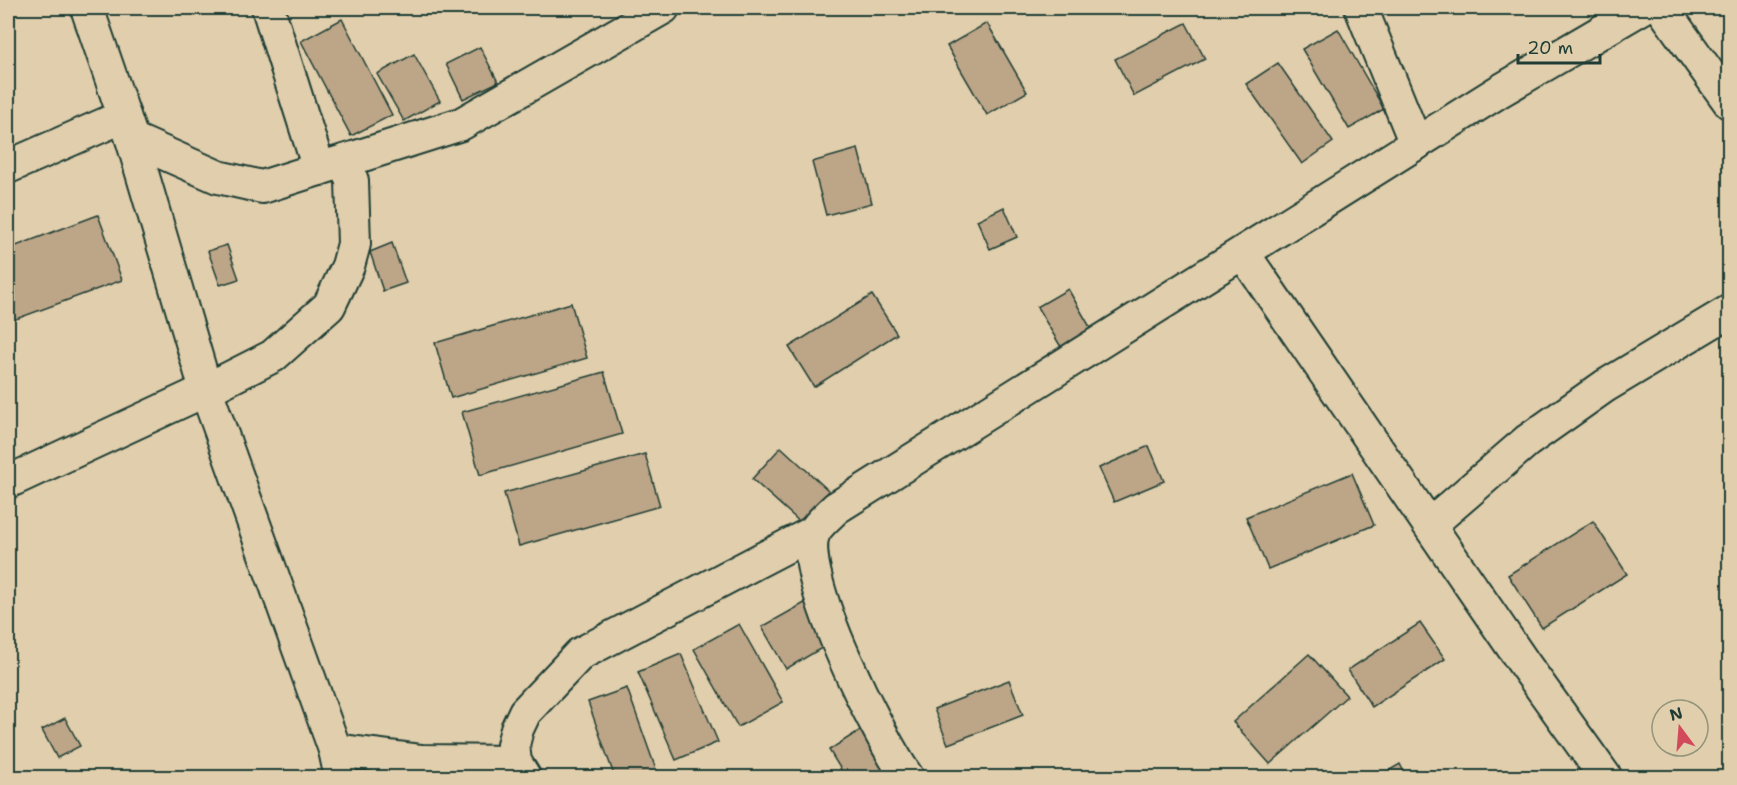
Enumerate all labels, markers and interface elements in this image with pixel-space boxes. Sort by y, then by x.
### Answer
scale bar [1518,27,1600,65]
text: 20 m [1527,36,1573,60]
north arrow [1650,698,1710,758]
text: N [1667,702,1685,726]

